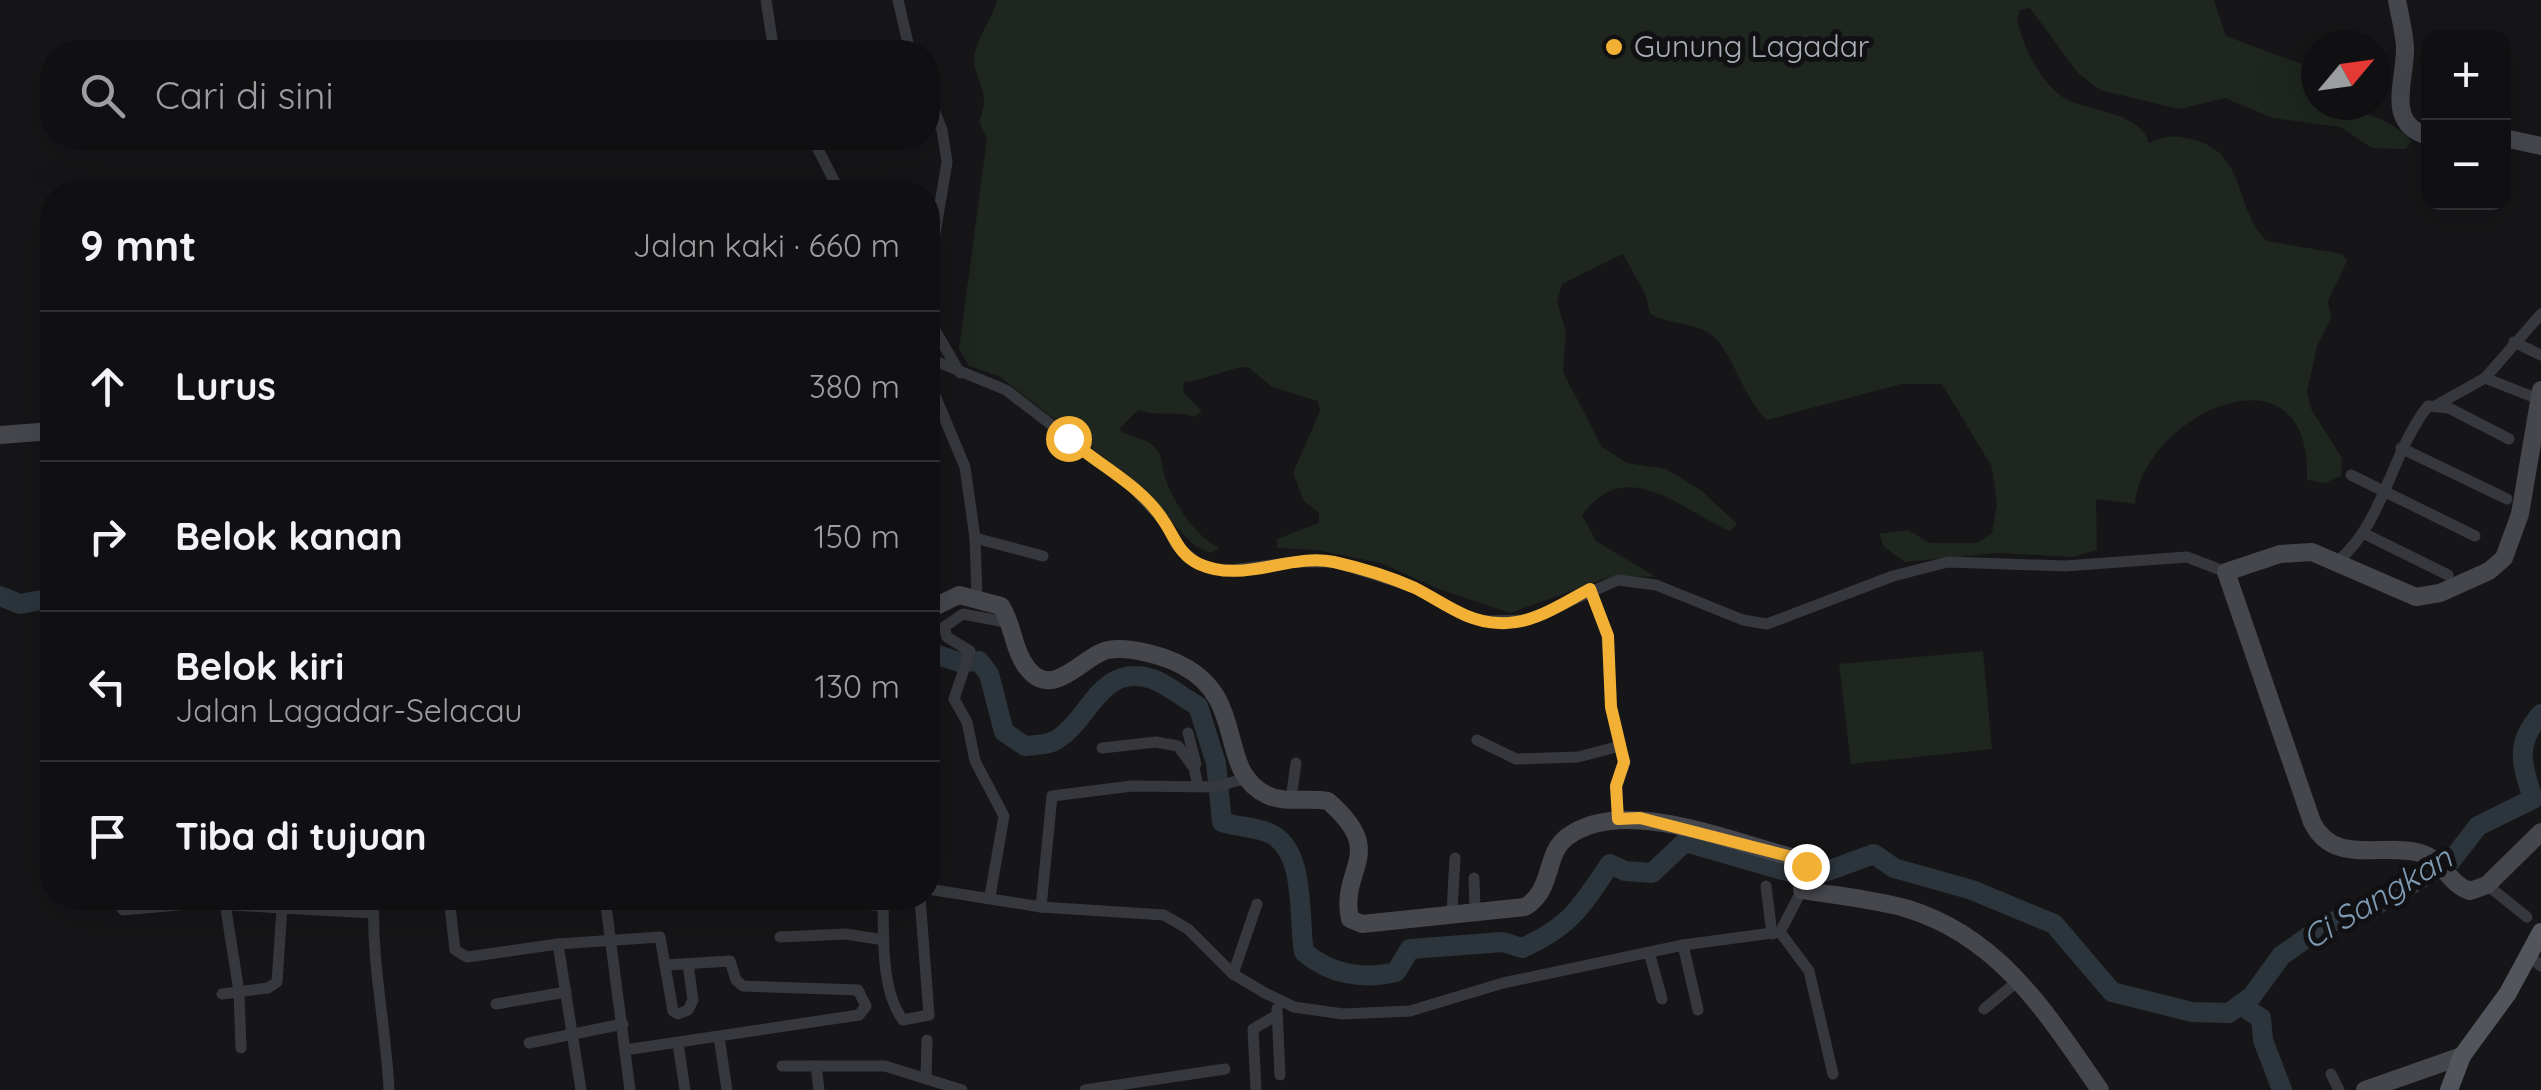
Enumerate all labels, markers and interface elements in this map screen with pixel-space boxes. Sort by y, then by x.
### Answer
place label: Gunung Lagadar [1634,27,1870,65]
north arrow [2301,30,2391,120]
map controls [2421,30,2511,210]
button: + [2421,30,2511,120]
marker: Gunung Lagadar [1603,36,1625,58]
search box [40,40,940,150]
icon: search [75,68,130,123]
text: Cari di sini [155,71,334,119]
button: − [2421,120,2511,210]
text: 9 mnt [80,219,197,272]
text: Jalan kaki · 660 m [633,225,900,265]
icon: ahead [80,359,135,414]
text: Lurus [175,362,276,410]
text: 380 m [809,366,900,406]
route start [1046,416,1092,462]
icon: right [80,509,135,564]
text: Belok kanan [175,512,403,560]
text: 150 m [814,516,900,556]
text: Belok kiri [175,642,344,690]
icon: left [80,659,135,714]
text: 130 m [814,666,900,706]
text: Jalan Lagadar-Selacau [175,690,523,730]
icon: arrive [80,809,135,864]
text: Tiba di tujuan [175,812,427,860]
water label: Ci Sangkan [2295,836,2460,957]
route end [1784,844,1830,890]

